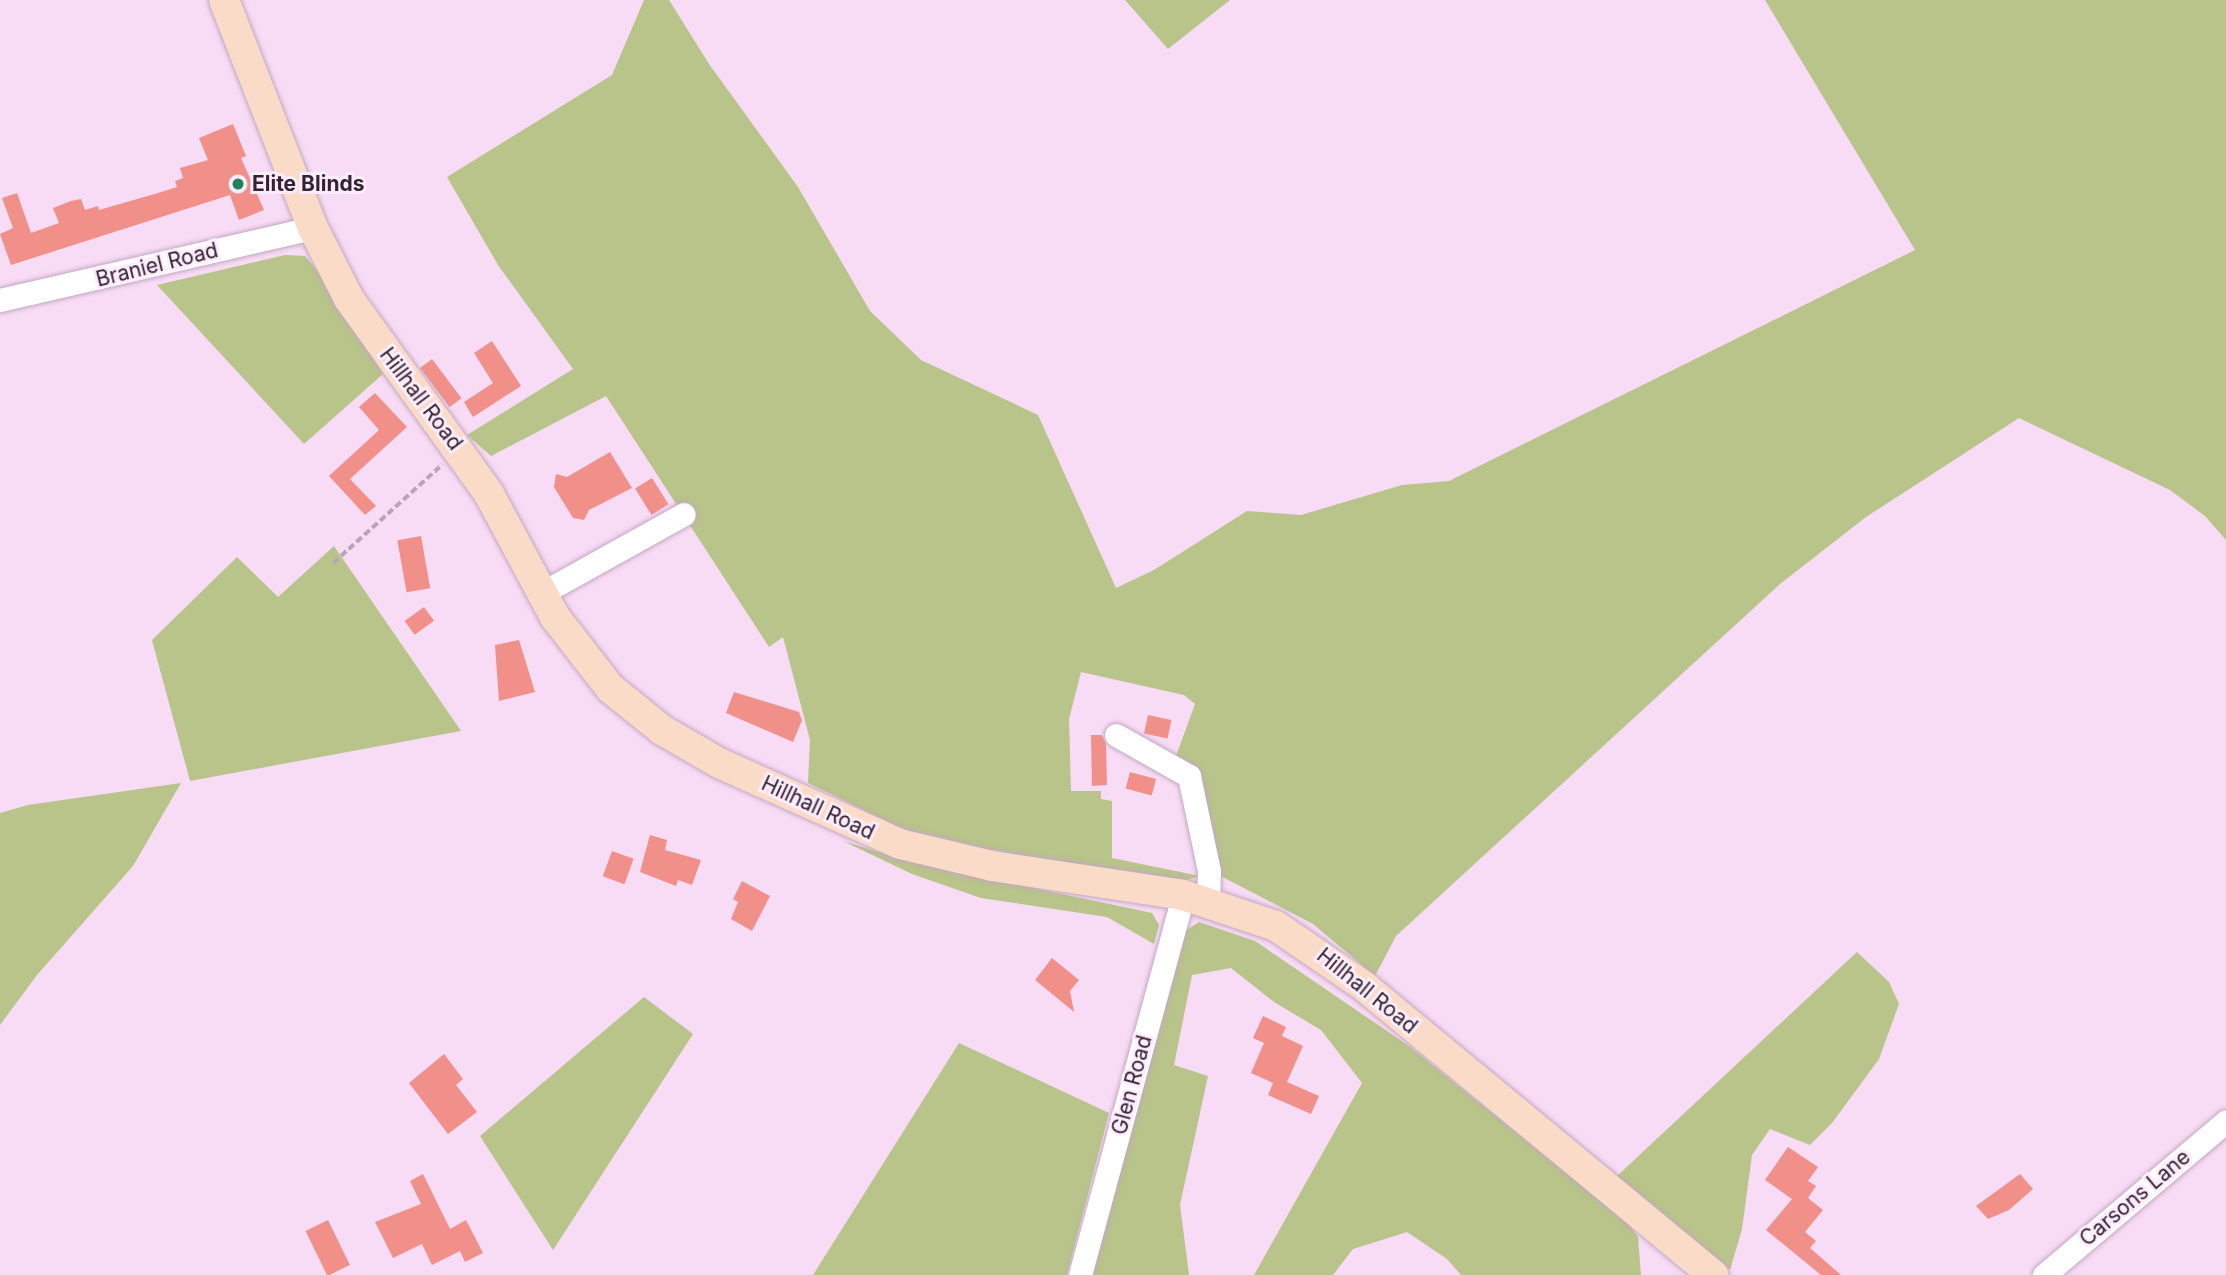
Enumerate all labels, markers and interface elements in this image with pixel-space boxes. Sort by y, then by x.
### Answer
place label: Elite Blinds [252,171,364,197]
marker: Elite Blinds [230,176,246,192]
street label: Braniel Road [93,238,221,292]
street label: Hillhall Road [374,343,468,455]
street label: Hillhall Road [757,771,879,845]
street label: Hillhall Road [1312,943,1422,1039]
street label: Glen Road [1107,1032,1157,1138]
street label: Carsons Lane [2075,1145,2195,1251]

